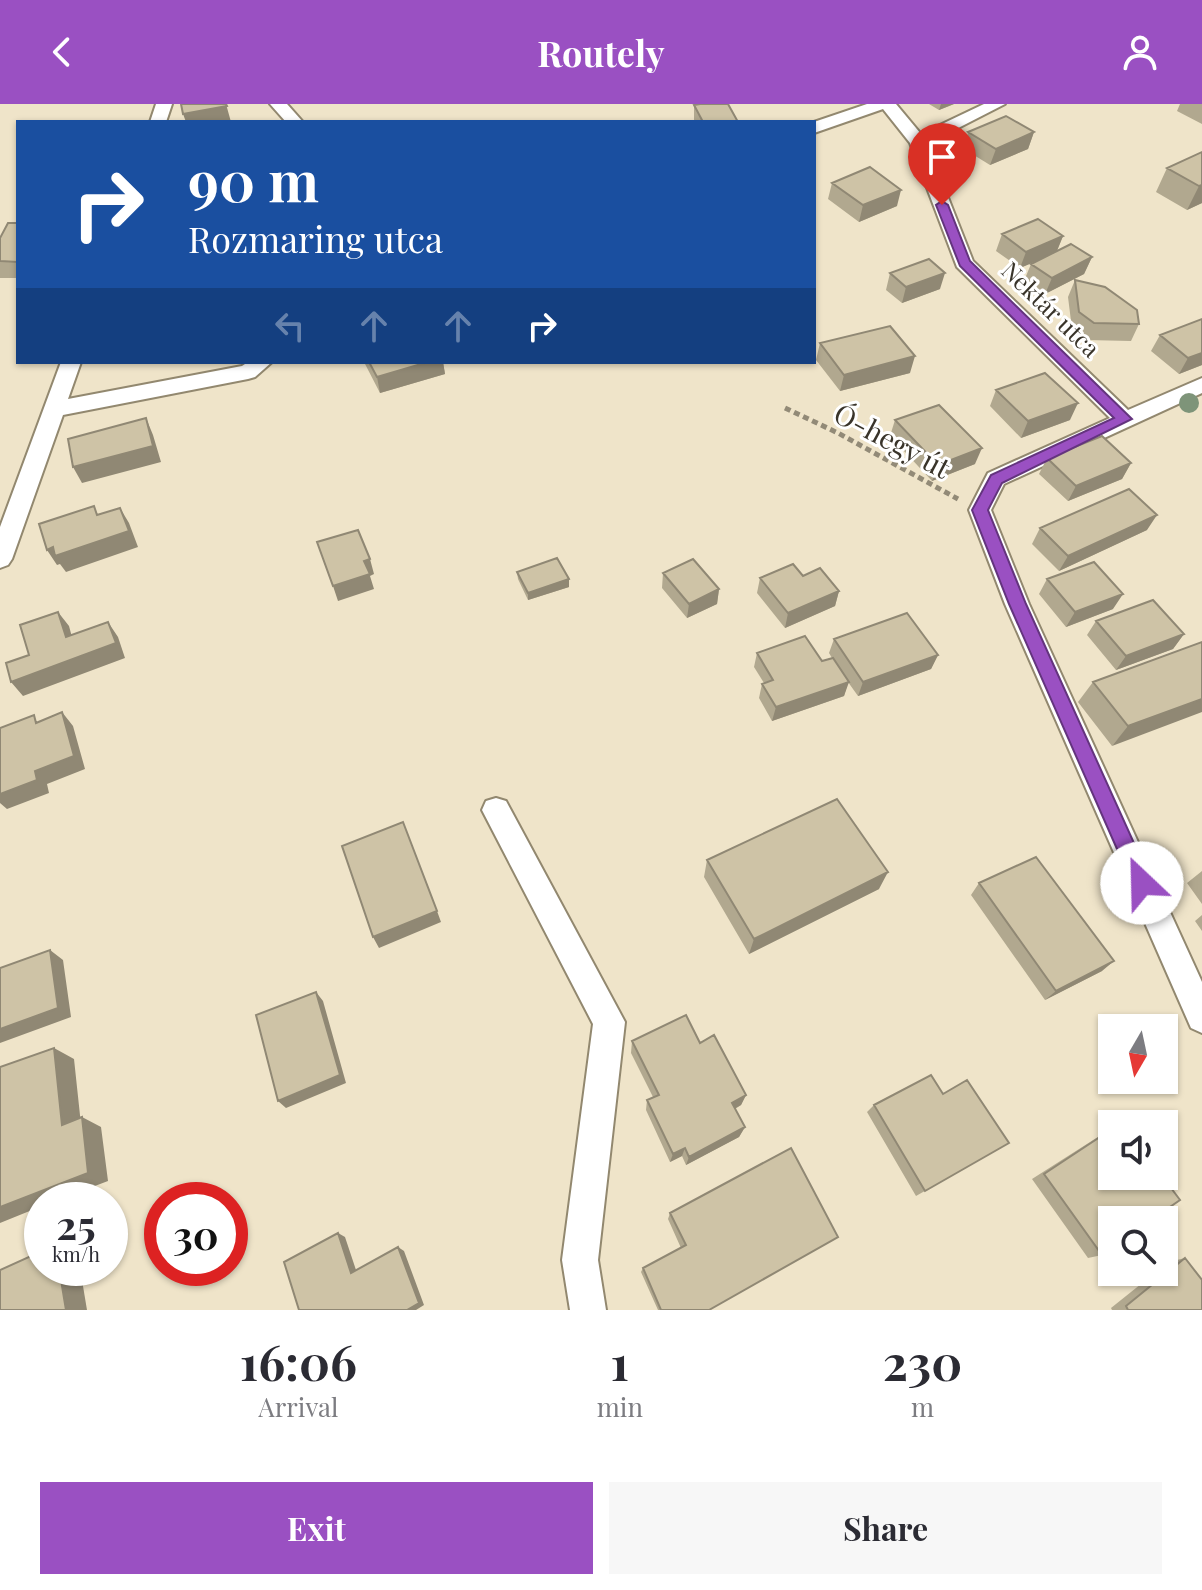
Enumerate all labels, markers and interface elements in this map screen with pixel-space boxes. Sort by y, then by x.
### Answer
text: Routely [537,28,665,76]
icon: back [40,30,84,74]
icon: person [1118,30,1162,74]
pin [908,123,976,205]
icon: arrive [920,135,964,179]
text: 90 m [188,142,319,217]
icon: right [56,152,160,256]
text: Rozmaring utca [188,214,443,262]
street label: Nektár utca [995,254,1107,363]
icon: left [268,304,312,348]
icon: ahead [352,304,396,348]
icon: ahead [436,304,480,348]
icon: right [520,304,564,348]
street label: Ó-hegy út [828,394,958,486]
position arrow [1100,841,1184,925]
north arrow [1098,1014,1178,1094]
map controls [1098,1014,1178,1286]
button: sound [1098,1110,1178,1190]
speed limit sign: 30 [144,1182,248,1286]
text: 25 [56,1197,96,1250]
button: search [1098,1206,1178,1286]
text: km/h [52,1240,100,1267]
text: 16:06 [240,1329,357,1393]
text: 1 [611,1329,629,1393]
text: 230 [883,1329,962,1393]
text: Arrival [258,1389,338,1424]
text: min [597,1389,643,1424]
text: m [911,1389,934,1424]
button: Exit [40,1482,593,1574]
button: Share [609,1482,1162,1574]

